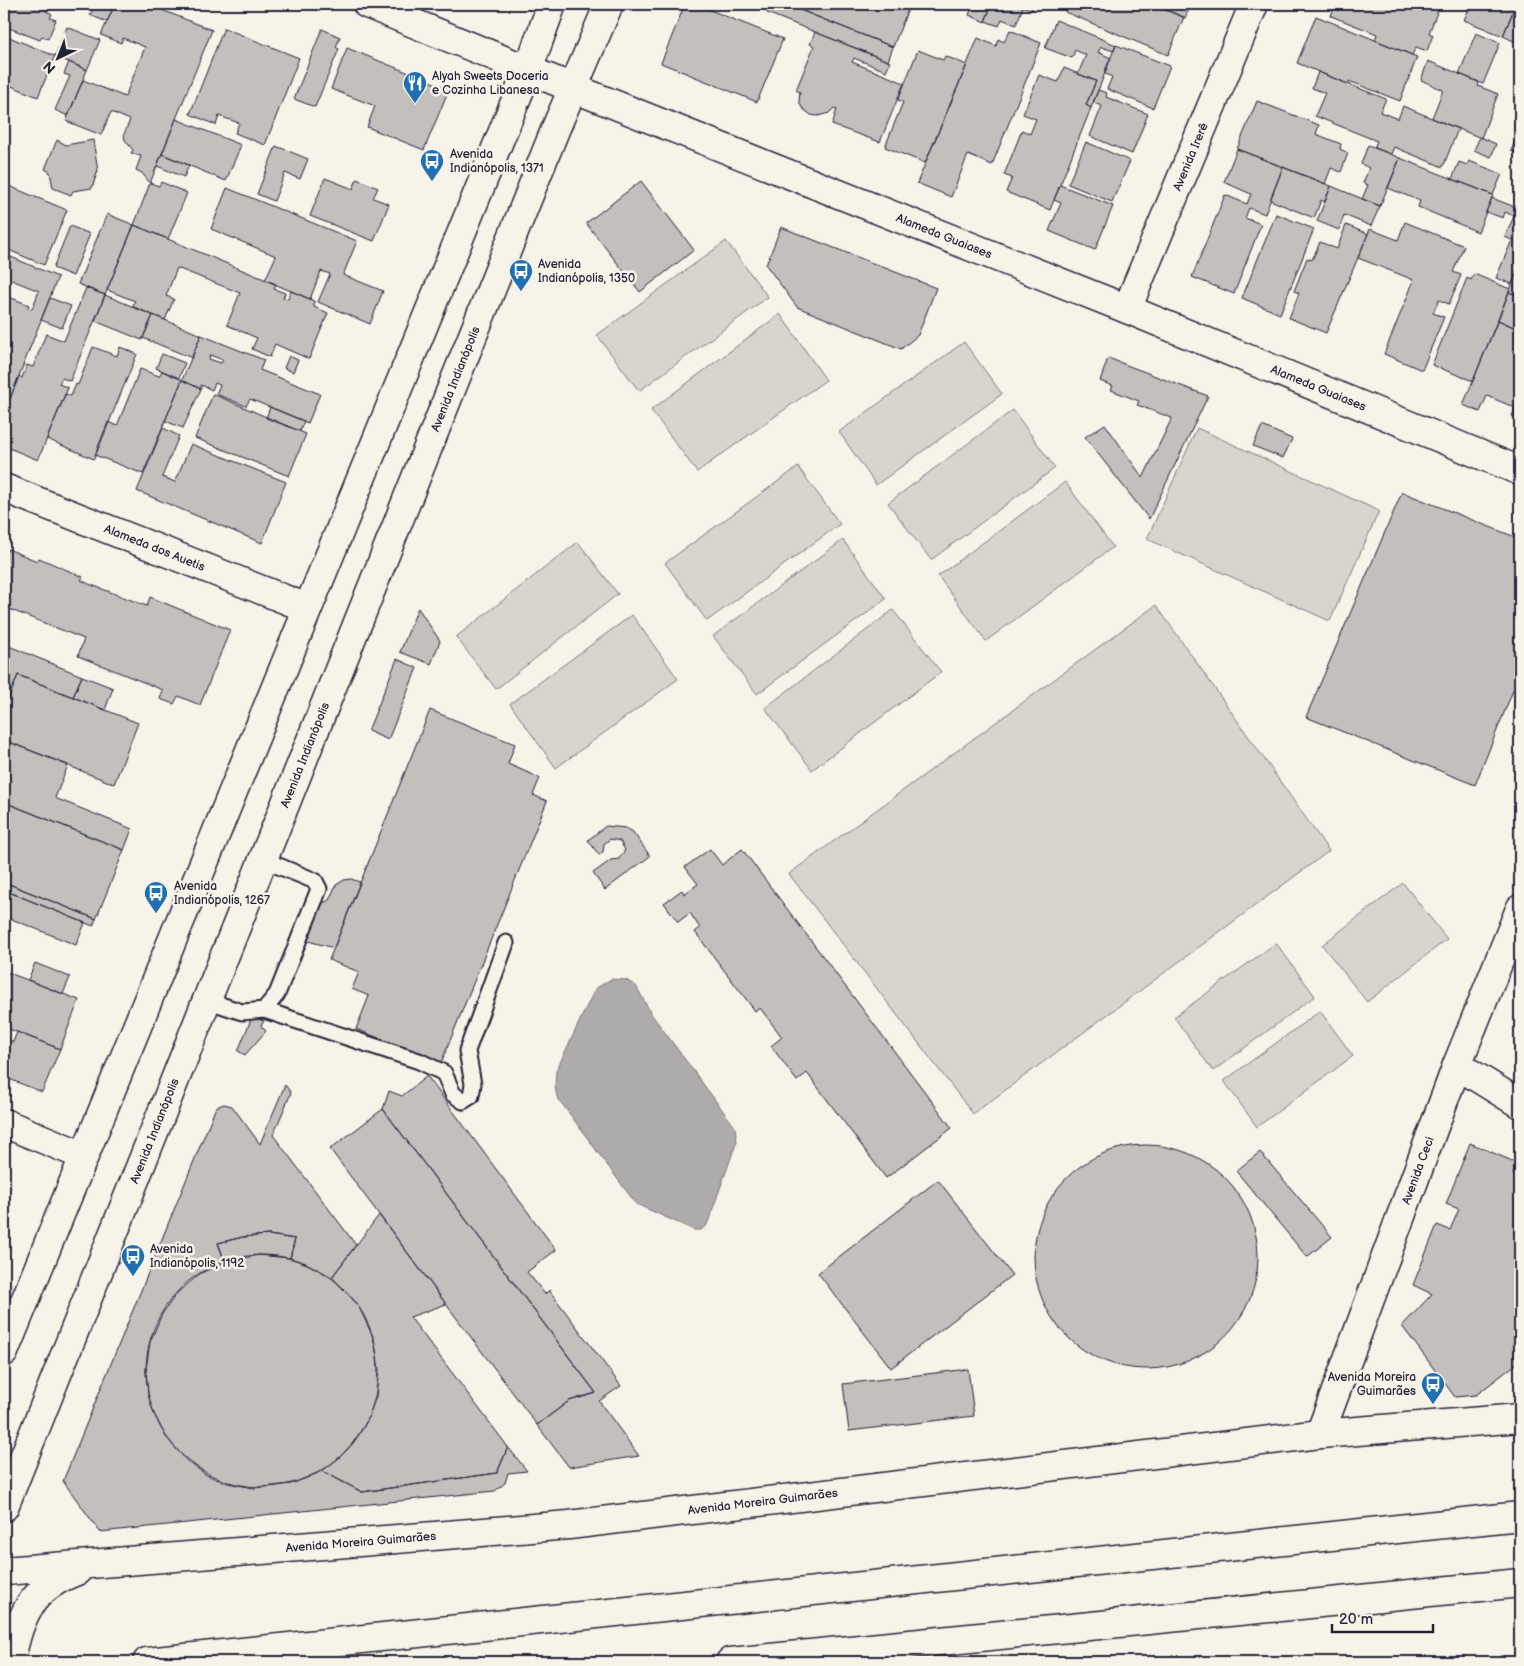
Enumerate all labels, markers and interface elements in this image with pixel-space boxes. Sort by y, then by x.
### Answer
north arrow [32,32,82,82]
text: N [40,57,59,77]
place label: Alyah Sweets Doceria e Cozinha Libanesa [432,69,549,98]
restaurant icon: Alyah Sweets Doceria e Cozinha Libanesa [402,70,428,104]
street label: Avenida Irerê [1170,120,1212,193]
place label: Avenida Indianópolis, 1371 [450,147,544,176]
bus stop icon: Avenida Indianópolis, 1371 [419,148,445,182]
street label: Alameda Guaiases [894,211,994,262]
place label: Avenida Indianópolis, 1350 [538,257,635,286]
bus stop icon: Avenida Indianópolis, 1350 [508,258,534,292]
street label: Avenida Indianópolis [428,324,484,434]
street label: Alameda Guaiases [1268,362,1368,415]
street label: Alameda dos Auetis [102,521,207,575]
street label: Avenida Indianópolis [278,700,333,810]
place label: Avenida Indianópolis, 1267 [174,879,270,908]
bus stop icon: Avenida Indianópolis, 1267 [143,880,169,914]
street label: Avenida Indianópolis [127,1076,183,1186]
street label: Avenida Ceci [1399,1135,1438,1207]
place label: Avenida Indianópolis, 1192 [150,1242,244,1271]
bus stop icon: Avenida Indianópolis, 1192 [120,1243,146,1277]
place label: Avenida Moreira Guimarães [1328,1370,1416,1399]
bus stop icon: Avenida Moreira Guimarães [1420,1371,1446,1405]
street label: Avenida Moreira Guimarães [687,1485,839,1519]
street label: Avenida Moreira Guimarães [285,1529,437,1556]
scale bar [1332,1601,1433,1633]
text: 20 m [1339,1610,1373,1629]

